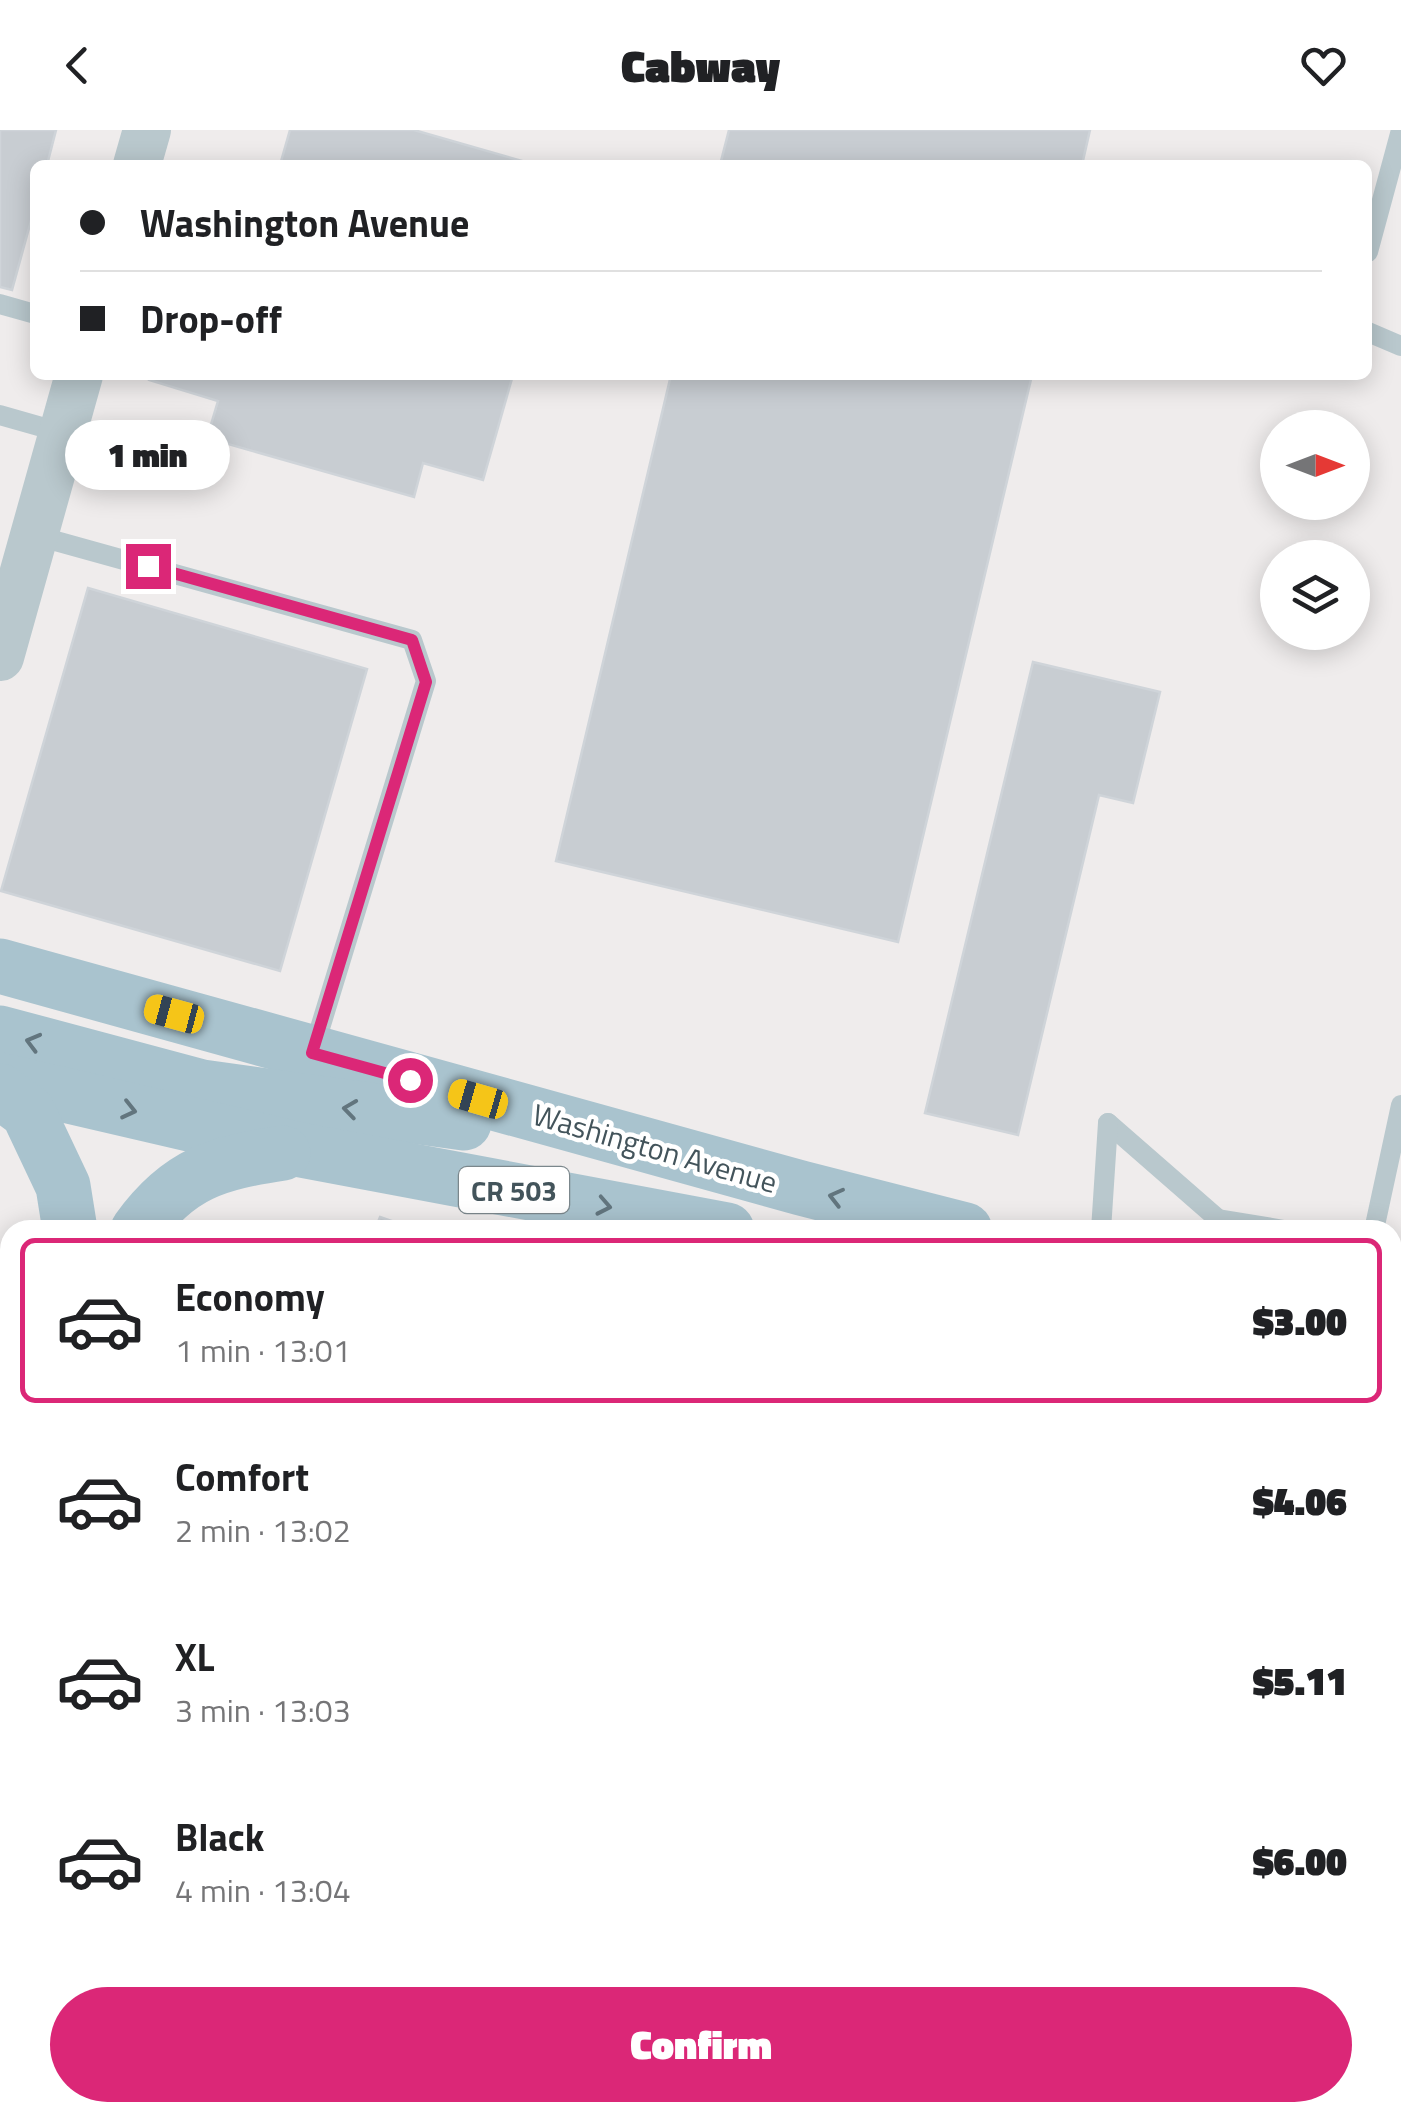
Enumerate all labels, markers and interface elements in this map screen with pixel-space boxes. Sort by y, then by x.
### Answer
text: Cabway [621,31,780,99]
icon: back [50,38,105,93]
icon: heart [1296,38,1351,93]
text: Washington Avenue [140,194,469,252]
text: Drop-off [140,290,282,348]
north arrow [1260,410,1370,520]
map controls [1260,410,1370,650]
callout: 1 min [66,421,230,491]
text: 1 min [108,431,187,479]
button: layers [1260,540,1370,650]
route end [126,544,171,589]
car [141,992,207,1036]
one-way arrow [25,1033,42,1054]
route start [388,1058,433,1103]
car [445,1076,511,1122]
street label: Washington Avenue [527,1091,783,1205]
one-way arrow [120,1098,137,1119]
one-way arrow [342,1099,359,1120]
road number: CR 503 [459,1167,569,1213]
one-way arrow [828,1188,845,1209]
one-way arrow [595,1195,612,1216]
text: Economy [175,1268,325,1326]
icon: car [55,1276,145,1366]
text: $3.00 [1253,1292,1347,1350]
text: 1 min · 13:01 [175,1326,351,1374]
text: Comfort [175,1448,309,1506]
icon: car [55,1456,145,1546]
text: $4.06 [1253,1472,1347,1530]
text: 2 min · 13:02 [175,1506,351,1554]
text: XL [175,1628,215,1686]
icon: car [55,1636,145,1726]
text: $5.11 [1253,1652,1347,1710]
text: 3 min · 13:03 [175,1686,351,1734]
text: Black [175,1808,264,1866]
icon: car [55,1816,145,1906]
text: $6.00 [1253,1832,1347,1890]
text: 4 min · 13:04 [175,1866,351,1914]
button: Confirm [50,1987,1352,2102]

